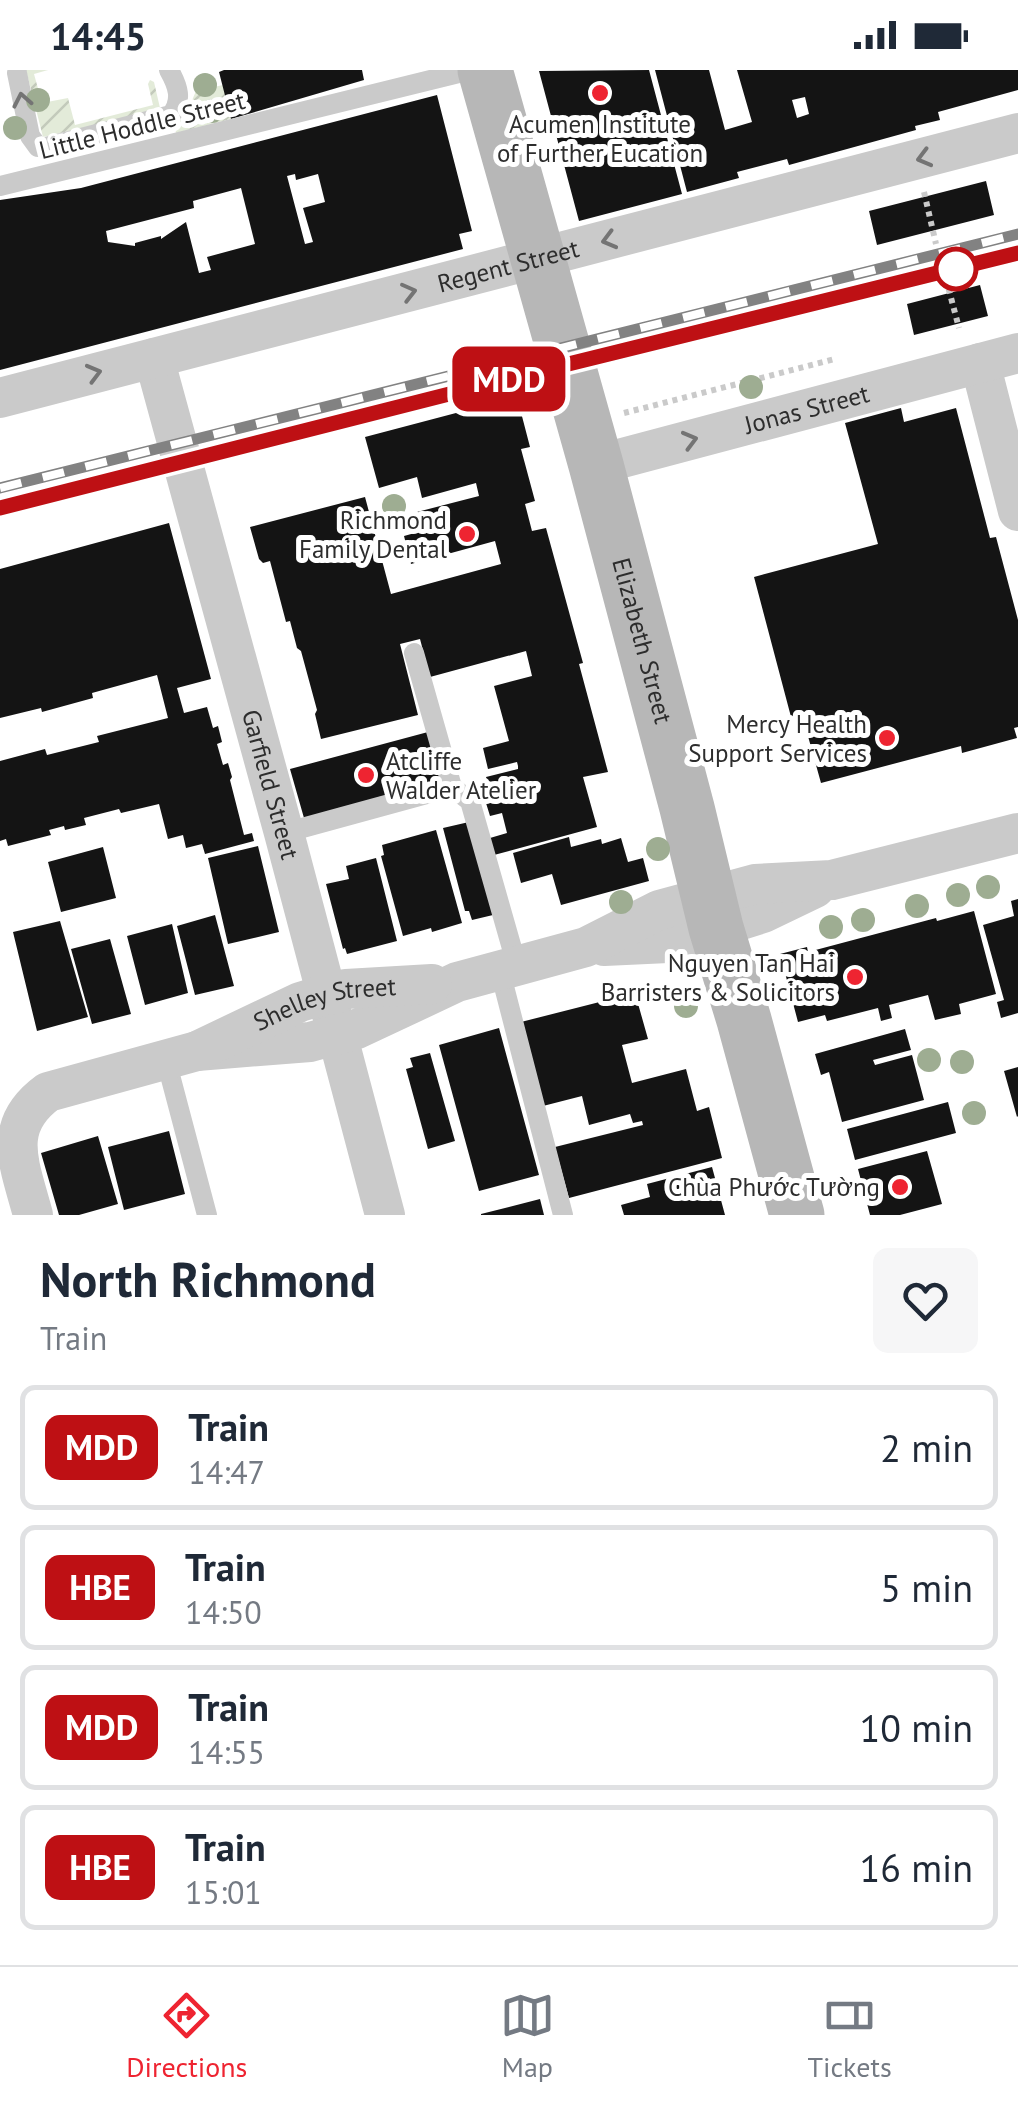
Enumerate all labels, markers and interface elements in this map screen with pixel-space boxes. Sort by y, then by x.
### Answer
text: 14:45 [50,11,146,60]
marker: Acumen Institute of Further Eucation [589,82,611,104]
street label: Little Hoddle Street [36,84,249,166]
one-way arrow [12,91,33,108]
place label: Acumen Institute of Further Eucation [497,108,703,169]
one-way arrow [916,146,933,167]
one-way arrow [601,229,618,250]
street label: Regent Street [434,232,583,299]
unlabelled marker [935,248,977,290]
one-way arrow [400,283,417,304]
line badge: MDD [452,346,566,412]
text: MDD [472,356,546,402]
one-way arrow [85,364,102,385]
street label: Jonas Street [740,377,873,441]
one-way arrow [681,431,698,452]
place label: Richmond Family Dental [299,504,448,565]
marker: Richmond Family Dental [456,523,478,545]
street label: Elizabeth Street [605,554,680,727]
street label: Garfield Street [235,706,306,863]
place label: Mercy Health Support Services [688,708,867,769]
marker: Mercy Health Support Services [876,727,898,749]
place label: Atcliffe Walder Atelier [386,745,537,806]
marker: Atcliffe Walder Atelier [355,764,377,786]
place label: Nguyen Tan Hai Barristers & Solicitors [601,947,835,1008]
marker: Nguyen Tan Hai Barristers & Solicitors [844,966,866,988]
street label: Shelley Street [248,970,397,1038]
place label: Chùa Phước Tường [668,1171,880,1203]
marker: Chùa Phước Tường [889,1176,911,1198]
text: North Richmond [40,1248,376,1310]
button: heart [873,1248,978,1353]
text: Train [40,1317,107,1359]
text: Train [188,1402,269,1451]
text: 2 min [880,1423,973,1472]
text: MDD [65,1424,138,1470]
text: 14:47 [188,1451,265,1493]
text: Train [185,1542,266,1591]
text: 5 min [880,1563,973,1612]
text: HBE [69,1564,131,1610]
text: 14:50 [185,1591,262,1633]
text: Train [188,1682,269,1731]
text: 10 min [860,1703,973,1752]
text: MDD [65,1704,138,1750]
text: 14:55 [188,1731,265,1773]
text: Train [185,1822,266,1871]
text: 16 min [860,1843,973,1892]
text: HBE [69,1844,131,1890]
text: 15:01 [185,1871,262,1913]
tab: Directions [126,1988,247,2085]
tab: Map [500,1988,555,2085]
tab: Tickets [807,1988,892,2085]

